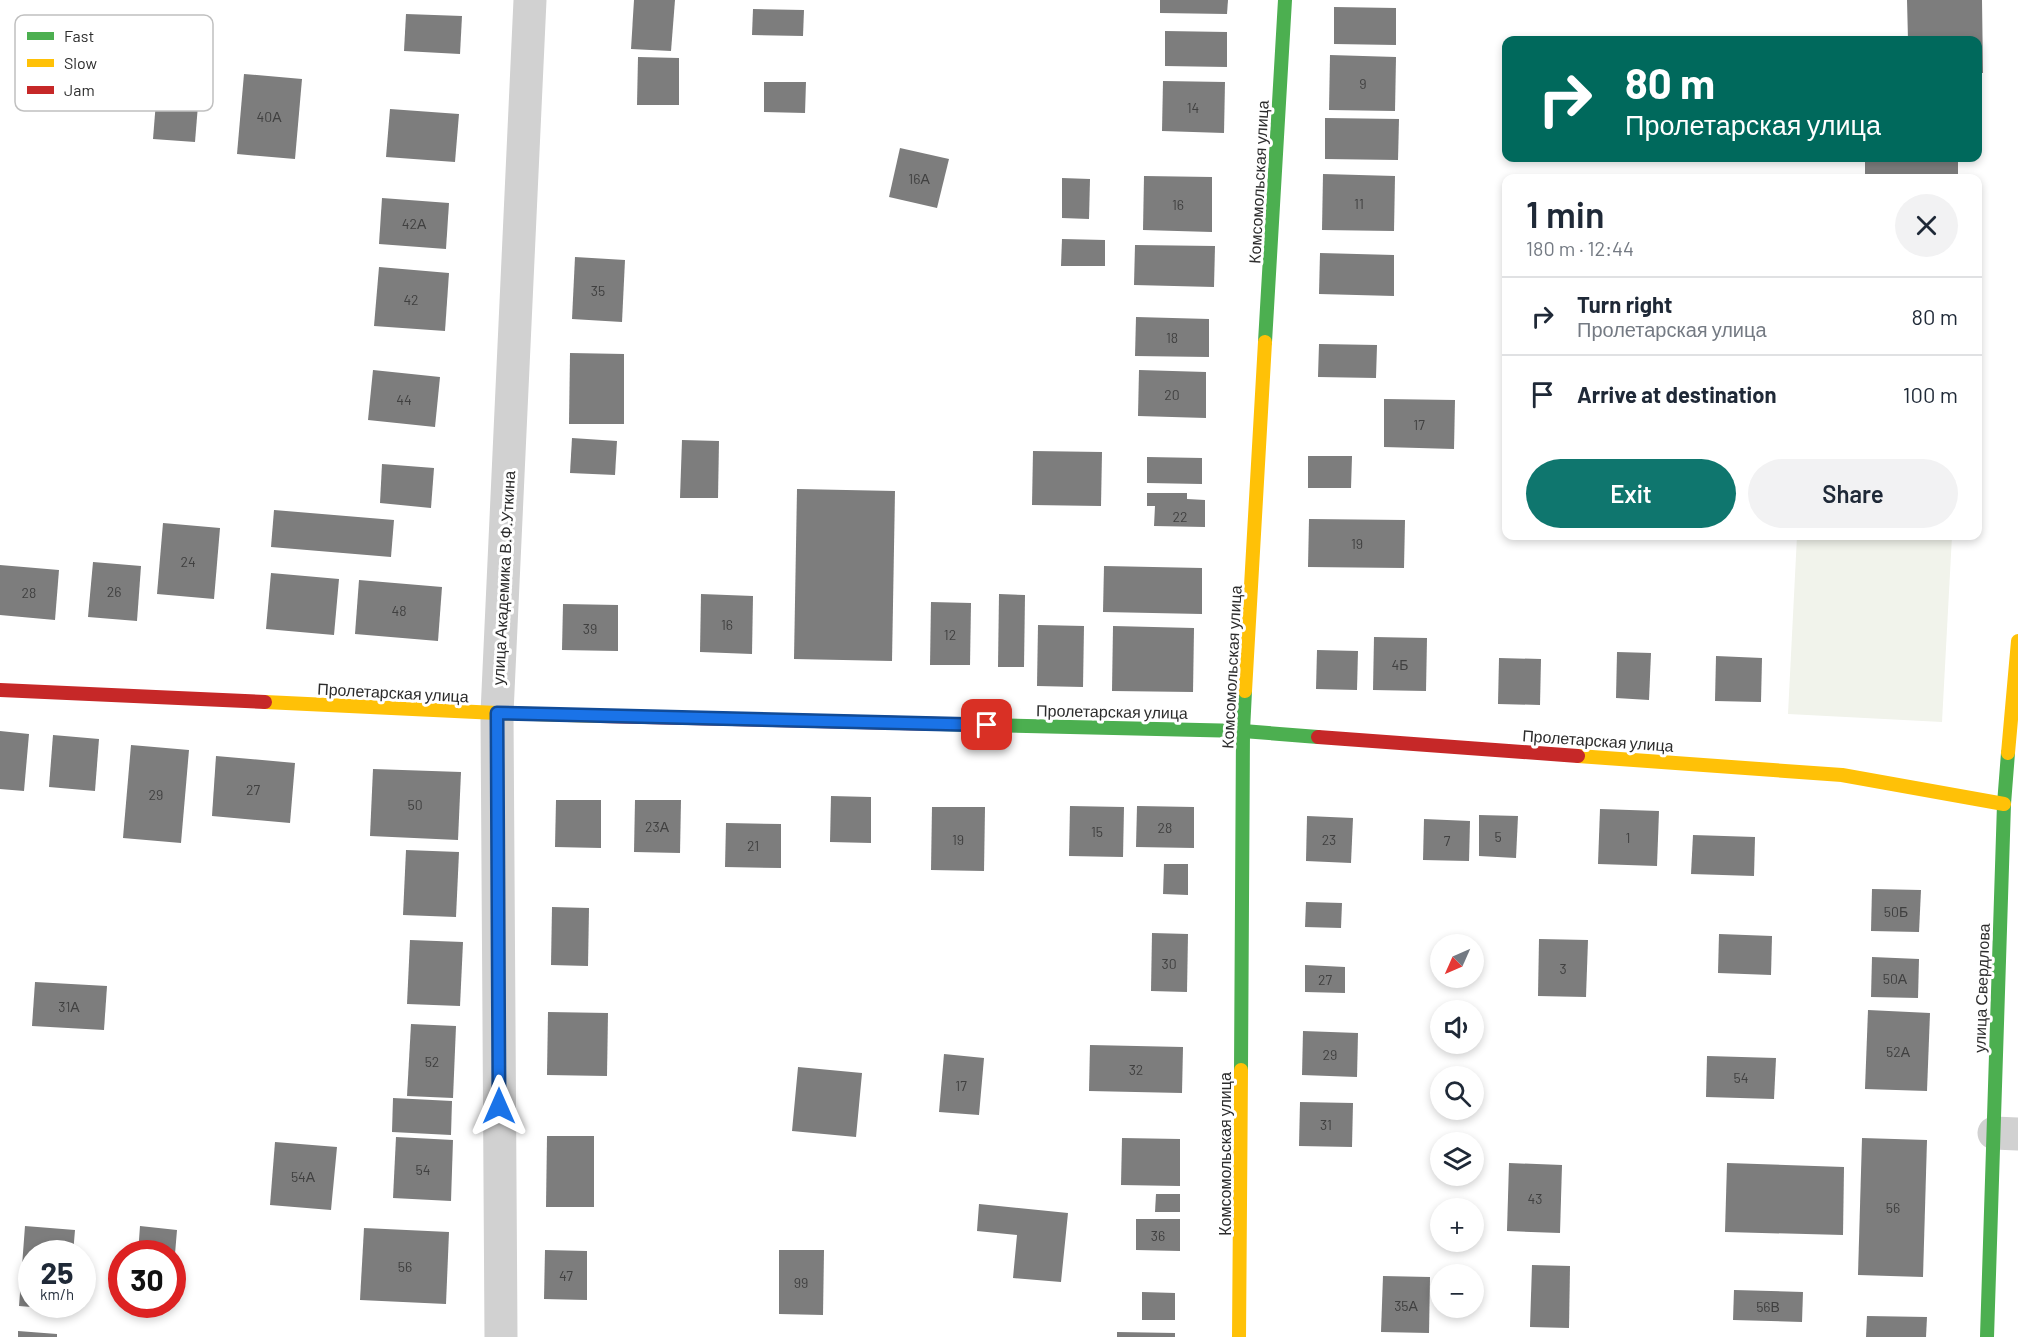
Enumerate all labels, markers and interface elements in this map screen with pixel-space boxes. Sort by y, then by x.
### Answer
legend [15,15,213,111]
text: Fast [64,26,94,45]
text: Slow [64,53,97,72]
text: 80 m [1625,57,1715,107]
icon: right [1526,60,1604,138]
house number: 9 [1359,75,1367,92]
text: Jam [64,80,95,99]
house number: 14 [1187,99,1199,116]
street label: Комсомольская улица [1244,100,1272,264]
house number: 40А [257,108,282,125]
text: Пролетарская улица [1625,108,1881,140]
house number: 16А [908,170,930,187]
text: 1 min [1526,192,1605,235]
button: close [1895,194,1958,257]
house number: 11 [1354,195,1364,212]
house number: 16 [1172,196,1184,213]
house number: 42А [402,215,427,232]
text: 180 m · 12:44 [1526,236,1634,260]
house number: 35 [591,282,605,299]
house number: 42 [403,291,419,308]
text: Turn right [1577,291,1672,317]
icon: right [1526,300,1559,333]
text: 80 m [1912,303,1958,329]
text: Пролетарская улица [1577,317,1767,341]
house number: 18 [1166,329,1178,346]
icon: arrive [1526,378,1559,411]
text: Arrive at destination [1577,381,1776,407]
text: 100 m [1903,381,1958,407]
house number: 20 [1164,386,1180,403]
house number: 44 [396,391,412,408]
house number: 17 [1413,416,1425,433]
button: Exit [1526,459,1736,528]
button: Share [1748,459,1958,528]
street label: улица Академика В.Ф.Уткина [488,470,518,686]
house number: 22 [1172,508,1188,525]
house number: 19 [1351,535,1363,552]
house number: 24 [180,553,196,570]
house number: 26 [107,583,121,600]
house number: 28 [22,584,36,601]
street label: Комсомольская улица [1217,585,1245,749]
house number: 48 [391,602,407,619]
house number: 16 [721,616,733,633]
house number: 39 [583,620,597,637]
house number: 12 [944,626,956,643]
house number: 4Б [1392,656,1408,673]
street label: Пролетарская улица [317,679,469,705]
pin [961,699,1012,750]
street label: Пролетарская улица [1036,700,1188,722]
icon: arrive [970,708,1003,741]
street label: Пролетарская улица [1522,725,1674,755]
house number: 27 [246,781,260,798]
house number: 29 [149,786,163,803]
house number: 50 [407,796,423,813]
house number: 23А [645,818,670,835]
house number: 28 [1158,819,1172,836]
house number: 15 [1091,823,1103,840]
house number: 5 [1494,828,1502,845]
house number: 1 [1626,829,1630,846]
house number: 19 [952,831,964,848]
house number: 23 [1322,831,1336,848]
house number: 7 [1444,832,1451,849]
house number: 21 [747,837,759,854]
house number: 50Б [1884,903,1908,920]
street label: улица Свердлова [1969,923,1993,1053]
north arrow [1430,934,1484,988]
map controls [1430,934,1484,1318]
house number: 30 [1161,955,1177,972]
house number: 3 [1559,960,1567,977]
house number: 50А [1883,970,1908,987]
house number: 27 [1318,971,1332,988]
house number: 31А [58,998,80,1015]
button: sound [1430,1000,1484,1054]
house number: 52А [1886,1043,1911,1060]
house number: 29 [1323,1046,1337,1063]
house number: 52 [425,1053,439,1070]
house number: 32 [1129,1061,1143,1078]
button: search [1430,1066,1484,1120]
house number: 54 [1734,1069,1748,1086]
street label: Комсомольская улица [1215,1072,1234,1236]
position arrow [467,1074,531,1138]
house number: 17 [955,1077,967,1094]
house number: 31 [1320,1116,1332,1133]
button: layers [1430,1132,1484,1186]
house number: 54 [416,1161,430,1178]
house number: 54А [291,1168,316,1185]
house number: 43 [1528,1190,1542,1207]
button: + [1430,1198,1484,1252]
house number: 56 [1886,1199,1900,1216]
house number: 36 [1151,1227,1165,1244]
speed limit sign: 30 [108,1240,186,1318]
text: 25 [41,1254,73,1290]
house number: 56 [398,1258,412,1275]
button: − [1430,1264,1484,1318]
house number: 47 [559,1267,573,1284]
house number: 99 [794,1274,808,1291]
text: km/h [40,1285,74,1303]
house number: 35А [1394,1297,1419,1314]
house number: 56В [1756,1298,1780,1315]

